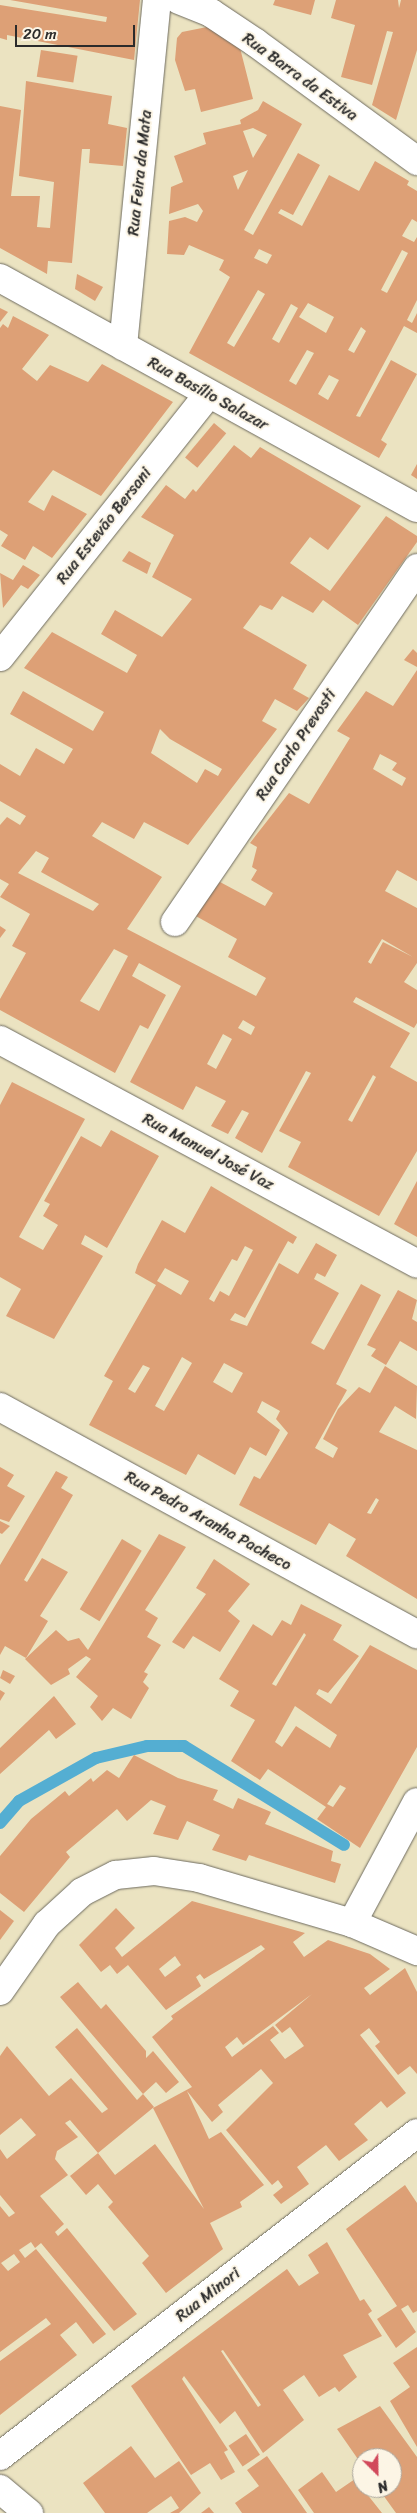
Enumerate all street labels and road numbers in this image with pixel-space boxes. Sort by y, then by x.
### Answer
street label: Rua Barra da Estiva [239,29,361,125]
street label: Rua Feira da Mata [124,109,156,237]
street label: Rua Basílio Salazar [145,353,271,435]
street label: Rua Estevão Bersani [52,464,156,588]
street label: Rua Carlo Prevosti [252,686,340,804]
street label: Rua Manuel José Vaz [140,1110,276,1194]
street label: Rua Pedro Aranha Pacheco [121,1467,295,1575]
street label: Rua Minori [172,2264,244,2326]

